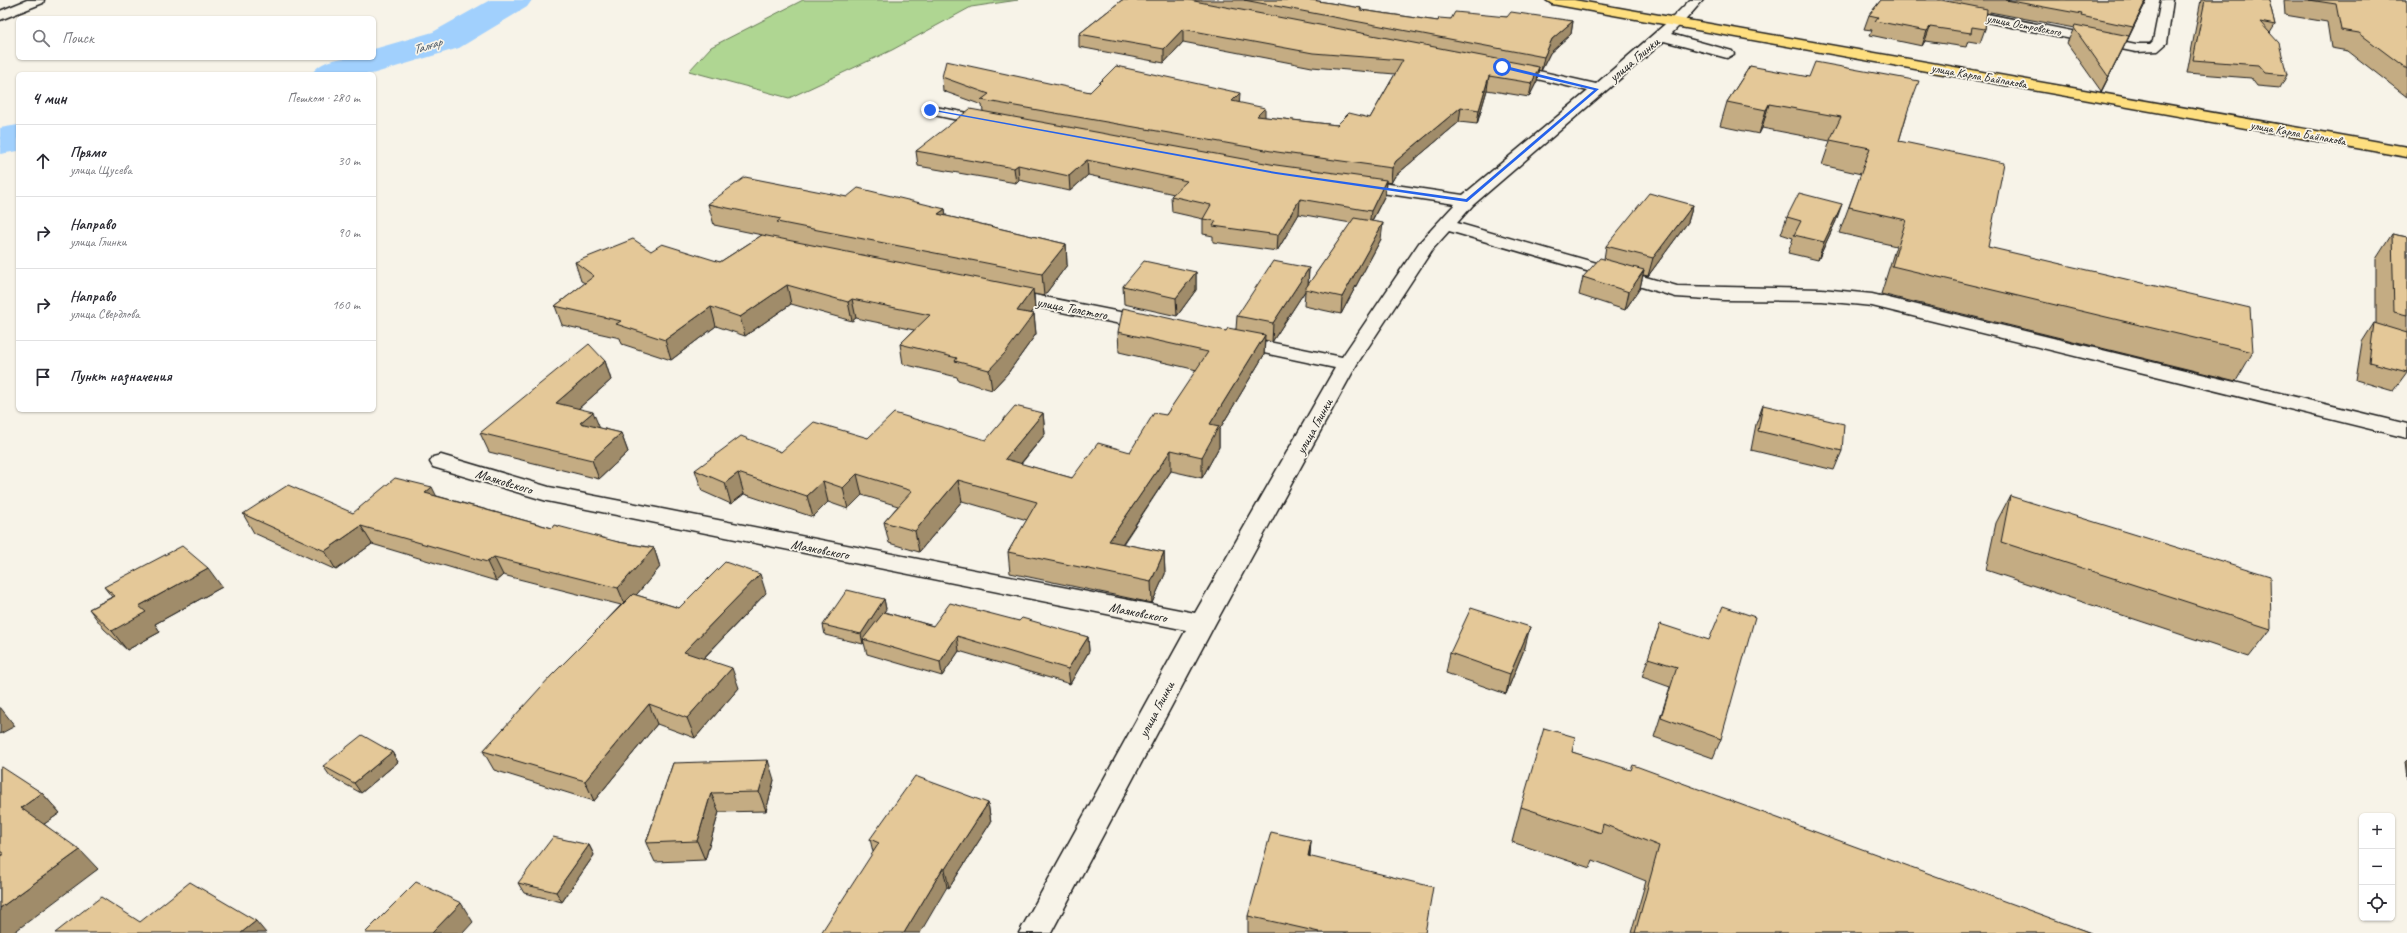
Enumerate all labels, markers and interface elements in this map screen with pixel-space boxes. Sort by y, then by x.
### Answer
street label: улица Островского [1985,10,2063,40]
search box [16,16,376,60]
icon: search [30,27,52,49]
text: Поиск [62,29,94,48]
water label: Талғар [411,33,446,58]
street label: улица Глинки [1605,33,1664,86]
route start [1493,58,1511,76]
street label: улица Карла Байпакова [1929,60,2029,92]
text: 4 мин [32,88,67,109]
text: Пешком · 280 m [287,90,360,106]
route end [921,101,939,119]
street label: улица Карла Байпакова [2248,117,2348,149]
text: Прямо [70,143,106,162]
icon: ahead [32,150,54,172]
text: 30 m [338,153,360,169]
text: улица Щусева [70,162,132,178]
text: Направо [70,215,116,234]
icon: right [32,222,54,244]
text: 90 m [338,225,360,241]
text: улица Глинки [70,234,127,250]
text: Направо [70,287,116,306]
street label: улица Толстого [1034,293,1110,324]
icon: right [32,294,54,316]
text: 160 m [332,297,360,313]
text: улица Свердлова [70,306,140,322]
icon: arrive [32,366,54,388]
text: Пункт назначения [70,367,172,386]
street label: улица Глинки [1292,395,1337,458]
street label: Маяковского [473,465,536,499]
street label: Маяковского [789,536,852,564]
street label: Маяковского [1107,599,1170,627]
street label: улица Глинки [1134,678,1179,741]
map controls [2359,813,2395,921]
button: + [2359,813,2395,849]
button: − [2359,849,2395,885]
button: locate [2359,885,2395,921]

